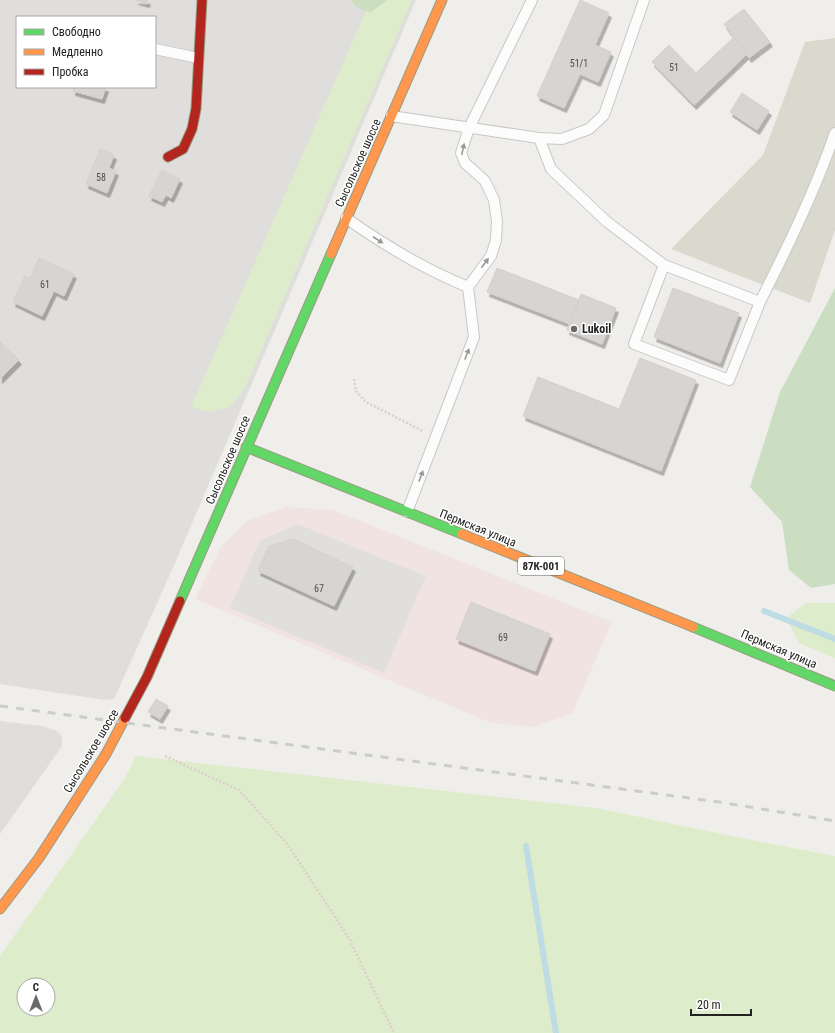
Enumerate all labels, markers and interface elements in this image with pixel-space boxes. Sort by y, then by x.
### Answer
legend [16,16,156,88]
text: Свободно [52,25,101,39]
text: Медленно [52,45,103,59]
house number: 51/1 [570,58,588,69]
house number: 51 [669,62,679,73]
text: Пробка [52,65,89,79]
street label: Сысольское шоссе [332,116,384,209]
one-way arrow [460,142,466,155]
house number: 58 [96,172,106,183]
one-way arrow [372,237,384,244]
one-way arrow [481,258,489,269]
house number: 61 [40,279,50,290]
place label: Lukoil [582,322,611,336]
marker: Lukoil [569,324,579,334]
one-way arrow [465,348,471,360]
street label: Сысольское шоссе [203,413,253,506]
one-way arrow [418,469,424,481]
street label: Пермская улица [438,506,519,550]
road number: 87К-001 [518,557,564,575]
house number: 67 [314,583,324,594]
street label: Пермская улица [739,627,819,671]
house number: 69 [498,632,508,643]
street label: Сысольское шоссе [61,706,122,795]
north arrow [16,977,56,1017]
text: С [33,981,39,994]
scale bar [691,991,751,1017]
text: 20 m [697,998,721,1012]

